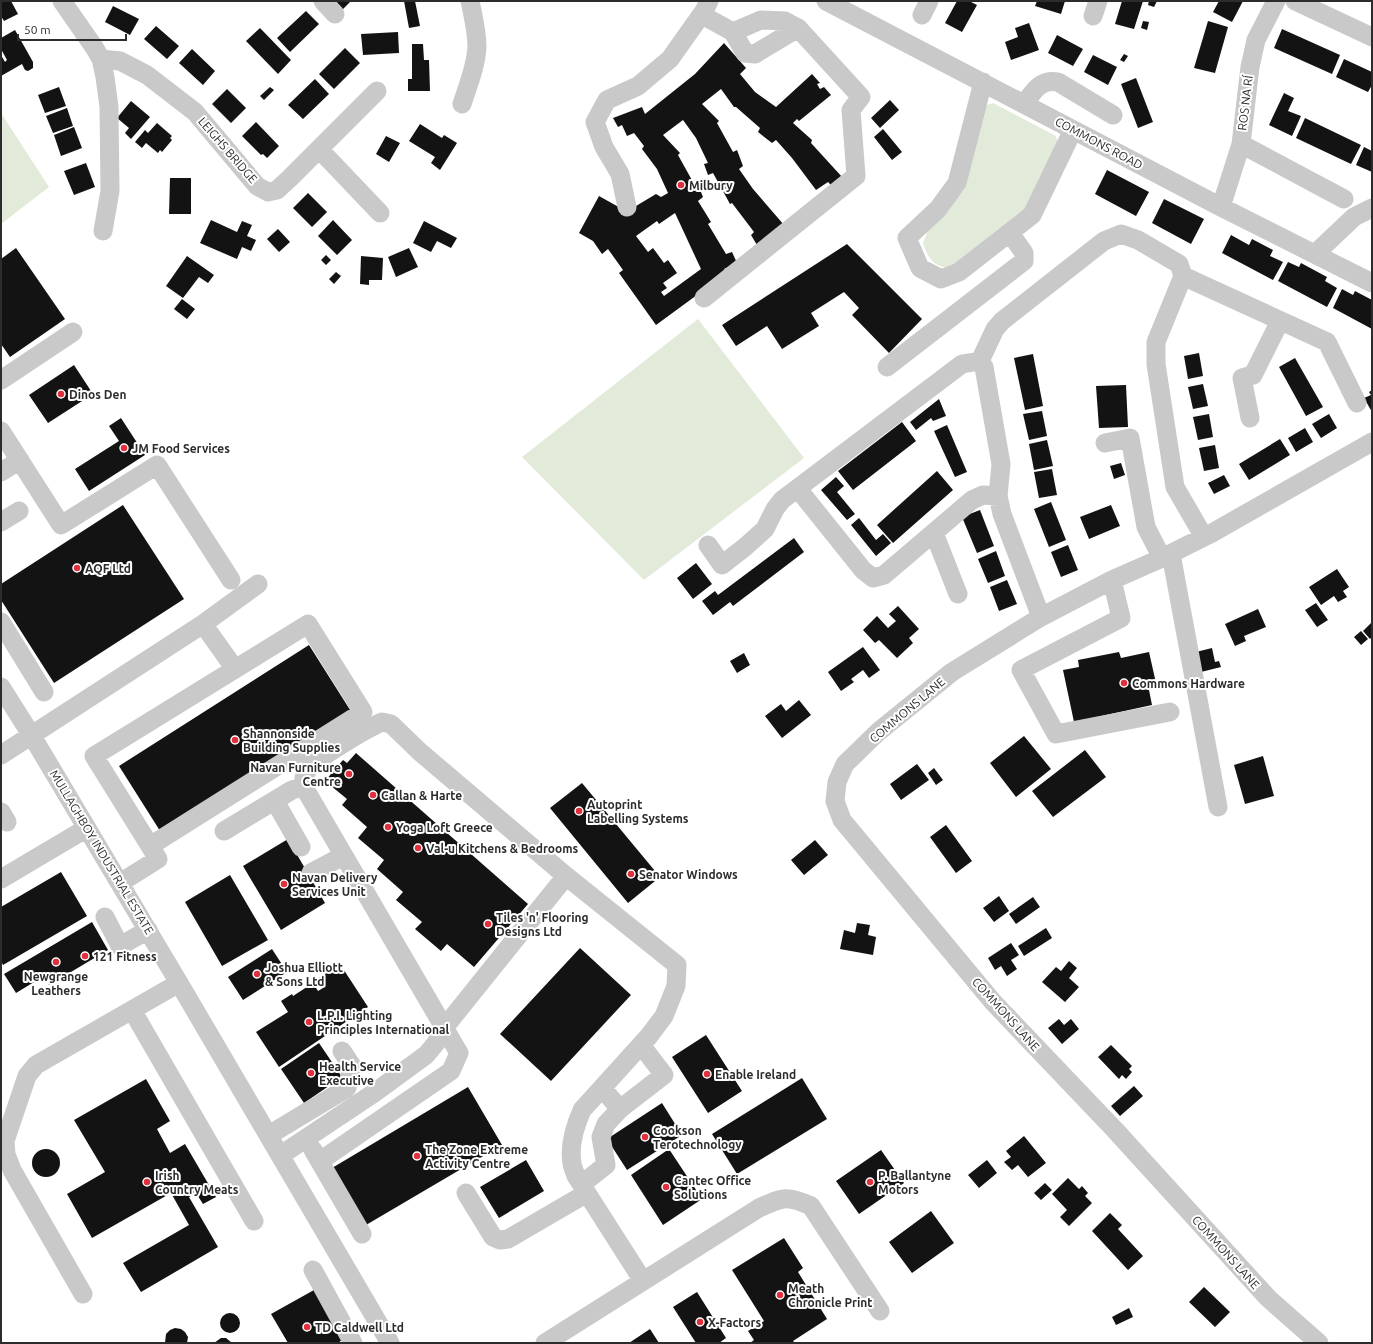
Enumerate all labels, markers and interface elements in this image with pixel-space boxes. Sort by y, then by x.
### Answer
scale bar [18,16,126,42]
text: 50 m [24,23,51,36]
street label: ROS NA RÍ [1235,74,1255,131]
street label: COMMONS ROAD [1053,114,1145,172]
street label: LEIGHS BRIDGE [196,115,260,186]
place label: Milbury [689,179,733,192]
marker: Milbury [676,180,686,190]
place label: Dinos Den [69,388,127,401]
marker: Dinos Den [56,389,66,399]
place label: JM Food Services [132,442,230,455]
marker: JM Food Services [119,443,129,453]
place label: AQF Ltd [85,562,131,575]
marker: AQF Ltd [72,563,82,573]
street label: COMMONS LANE [867,675,947,745]
place label: Commons Hardware [1132,677,1245,690]
marker: Commons Hardware [1119,678,1129,688]
place label: Shannonside Building Supplies [243,727,341,754]
marker: Shannonside Building Supplies [230,735,240,745]
place label: Navan Furniture Centre [250,761,341,788]
street label: MULLAGHBOY INDUSTRIAL ESTATE [48,767,156,937]
marker: Navan Furniture Centre [344,769,354,779]
place label: Callan & Harte [381,789,462,802]
marker: Callan & Harte [368,790,378,800]
place label: Autoprint Labelling Systems [587,798,689,825]
marker: Autoprint Labelling Systems [574,806,584,816]
place label: Yoga Loft Greece [396,821,493,834]
marker: Yoga Loft Greece [383,822,393,832]
place label: Val-u Kitchens & Bedrooms [426,842,579,855]
marker: Val-u Kitchens & Bedrooms [413,843,423,853]
place label: Senator Windows [639,868,738,881]
marker: Senator Windows [626,869,636,879]
place label: Navan Delivery Services Unit [292,871,378,898]
marker: Navan Delivery Services Unit [279,879,289,889]
place label: Tiles 'n' Flooring Designs Ltd [496,911,589,938]
marker: Tiles 'n' Flooring Designs Ltd [483,919,493,929]
place label: 121 Fitness [93,950,157,963]
marker: 121 Fitness [80,951,90,961]
marker: Newgrange Leathers [51,957,61,967]
place label: Joshua Elliott & Sons Ltd [265,961,343,988]
marker: Joshua Elliott & Sons Ltd [252,969,262,979]
place label: Newgrange Leathers [24,970,88,997]
street label: COMMONS LANE [970,975,1042,1053]
place label: L.P.I. Lighting Principles International [317,1009,450,1036]
marker: L.P.I. Lighting Principles International [304,1017,314,1027]
place label: Health Service Executive [319,1060,401,1087]
marker: Health Service Executive [306,1068,316,1078]
place label: Enable Ireland [715,1068,796,1081]
marker: Enable Ireland [702,1069,712,1079]
place label: Cookson Terotechnology [653,1124,742,1151]
marker: Cookson Terotechnology [640,1132,650,1142]
place label: The Zone Extreme Activity Centre [425,1143,528,1170]
marker: The Zone Extreme Activity Centre [412,1151,422,1161]
place label: Irish Country Meats [155,1169,239,1196]
place label: P. Ballantyne Motors [878,1169,951,1196]
place label: Cantec Office Solutions [674,1174,751,1201]
marker: Irish Country Meats [142,1177,152,1187]
marker: P. Ballantyne Motors [865,1177,875,1187]
marker: Cantec Office Solutions [661,1182,671,1192]
street label: COMMONS LANE [1190,1213,1262,1291]
place label: Meath Chronicle Print [788,1282,872,1309]
marker: Meath Chronicle Print [775,1290,785,1300]
place label: X-Factors [708,1316,761,1329]
marker: X-Factors [695,1317,705,1327]
place label: TD Caldwell Ltd [315,1321,404,1334]
marker: TD Caldwell Ltd [302,1322,312,1332]

